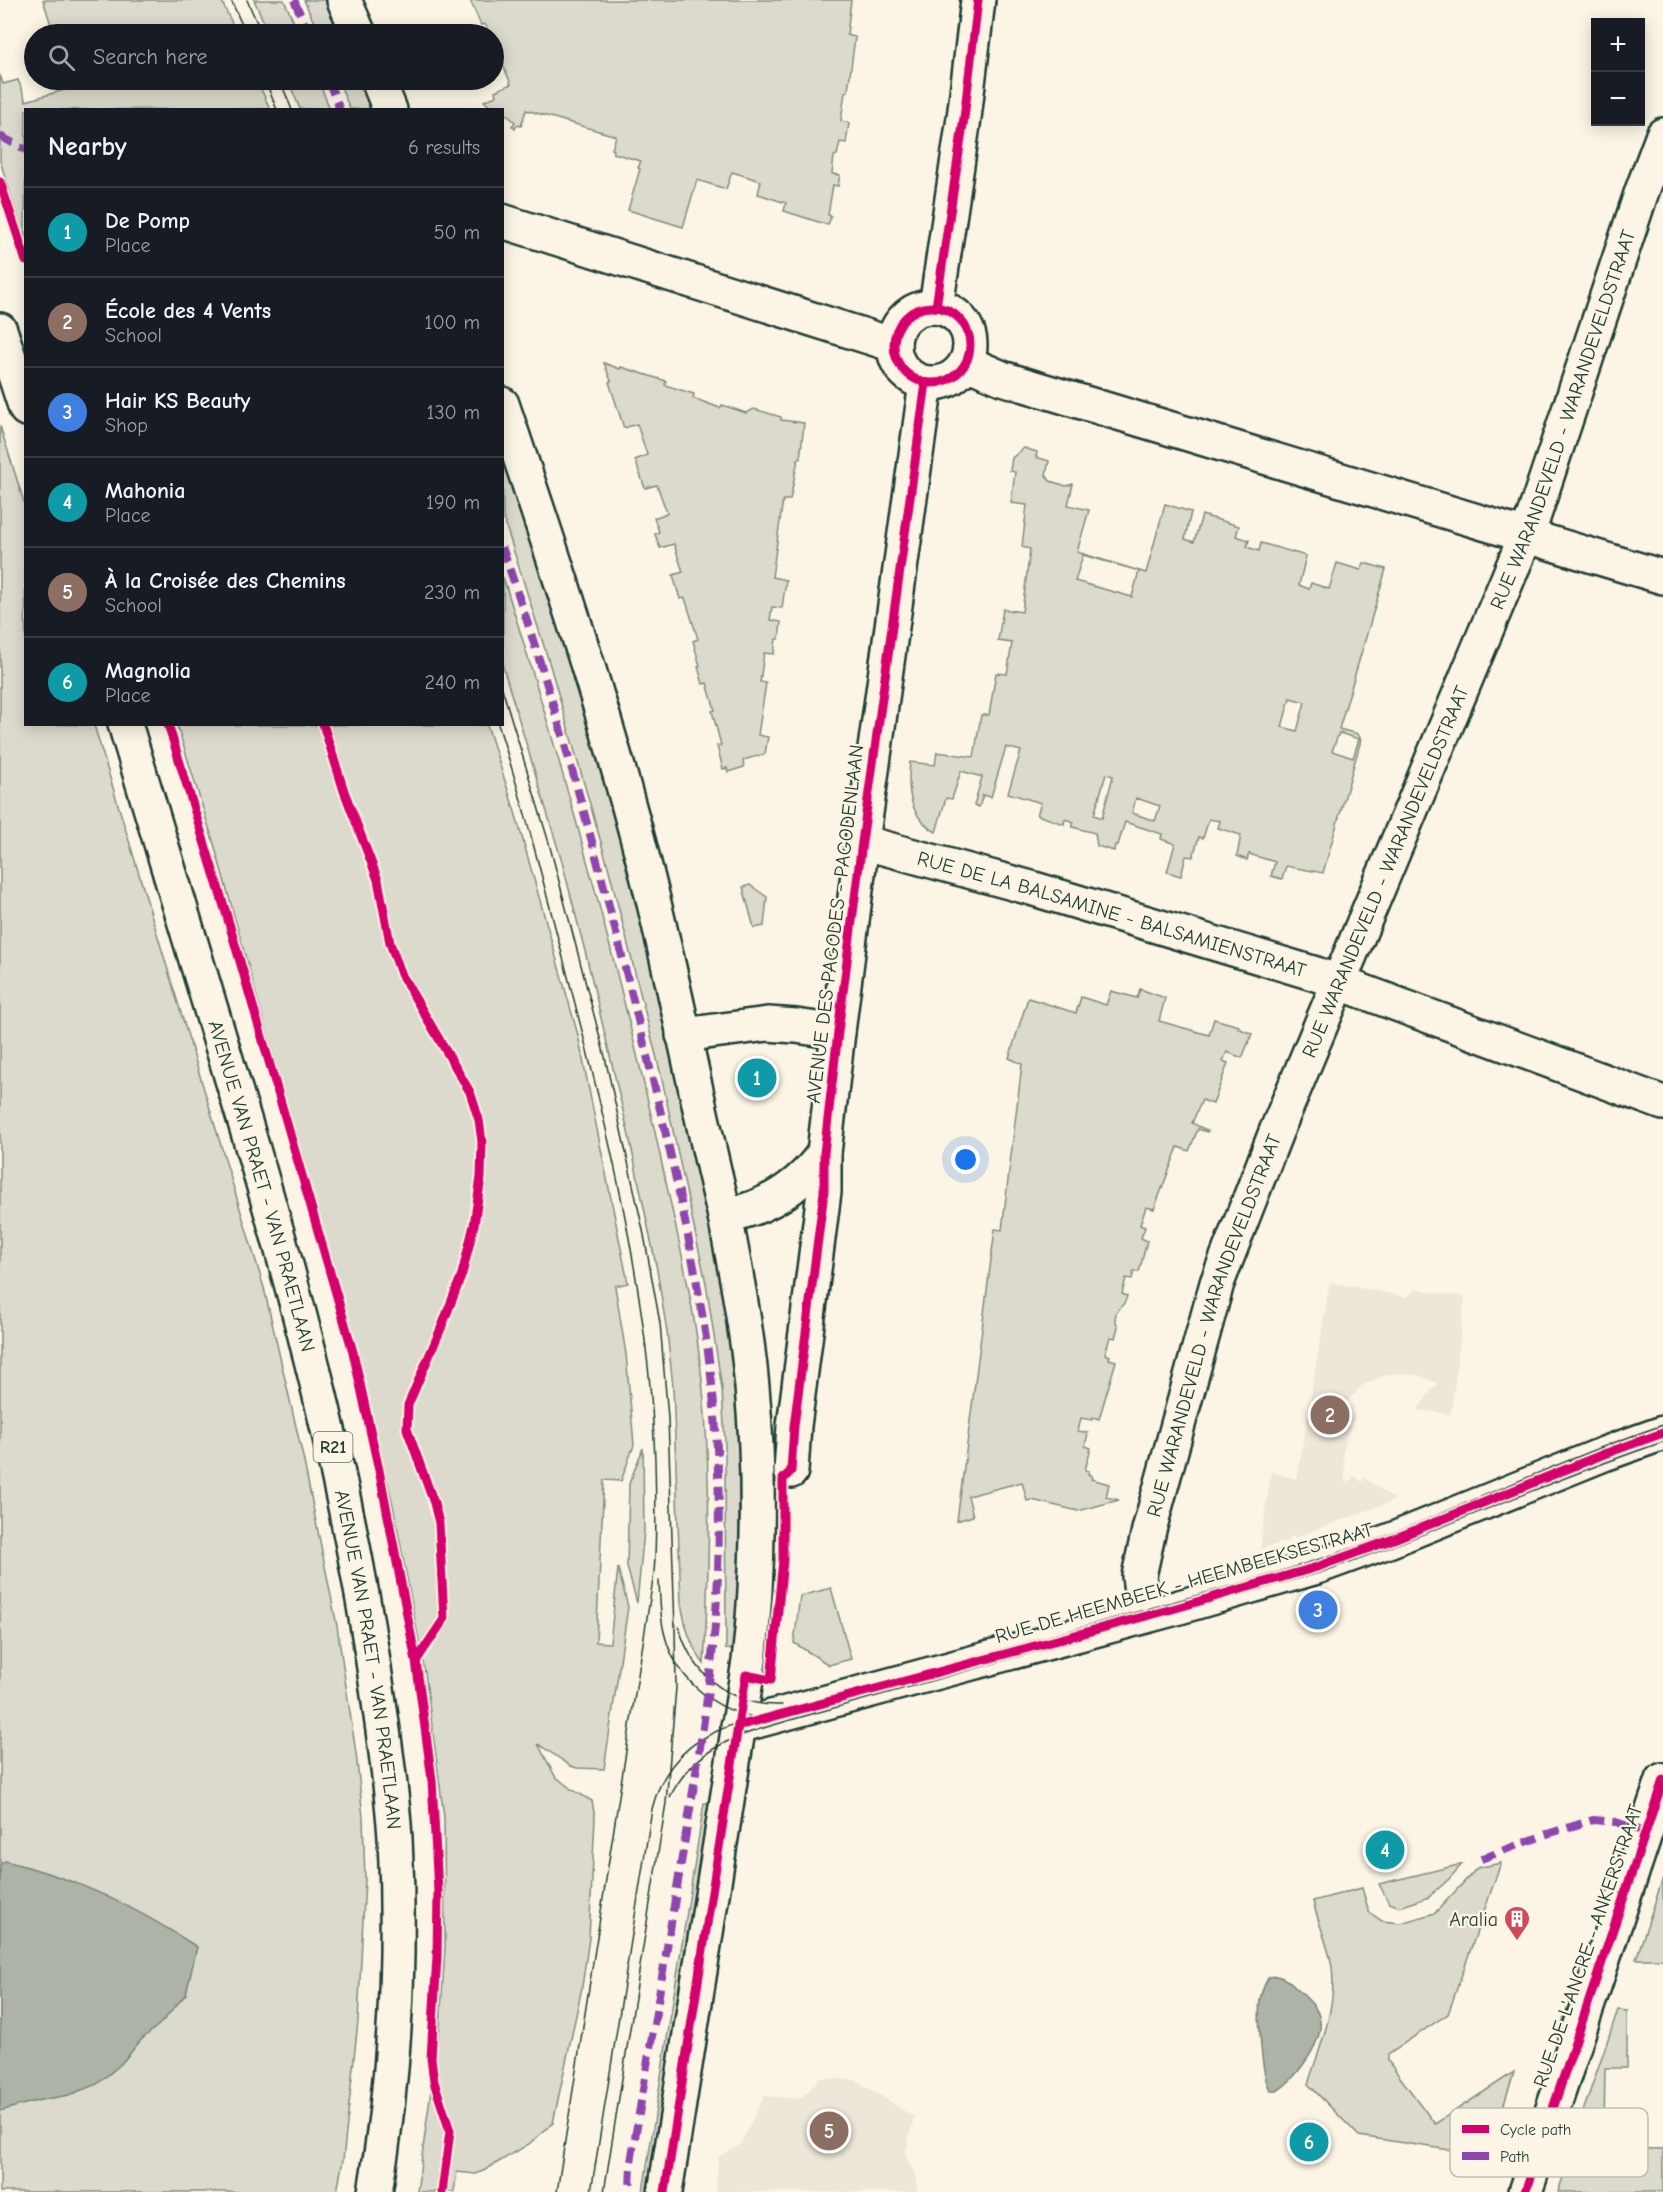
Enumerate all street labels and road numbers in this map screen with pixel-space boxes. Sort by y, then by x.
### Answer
street label: RUE WARANDEVELD - WARANDEVELDSTRAAT [1485,226,1640,613]
street label: RUE WARANDEVELD - WARANDEVELDSTRAAT [1297,682,1473,1061]
street label: AVENUE DES PAGODES - PAGODENLAAN [802,743,868,1105]
street label: RUE DE LA BALSAMINE - BALSAMIENSTRAAT [915,846,1310,982]
street label: AVENUE VAN PRAET - VAN PRAETLAAN [204,1018,320,1354]
street label: RUE WARANDEVELD - WARANDEVELDSTRAAT [1142,1130,1286,1519]
road number: R21 [314,1432,352,1462]
street label: AVENUE VAN PRAET - VAN PRAETLAAN [330,1488,406,1830]
street label: RUE DE HEEMBEEK - HEEMBEEKSESTRAAT [992,1518,1376,1648]
street label: RUE DE L'ANCRE - ANKERSTRAAT [1529,1801,1648,2090]

